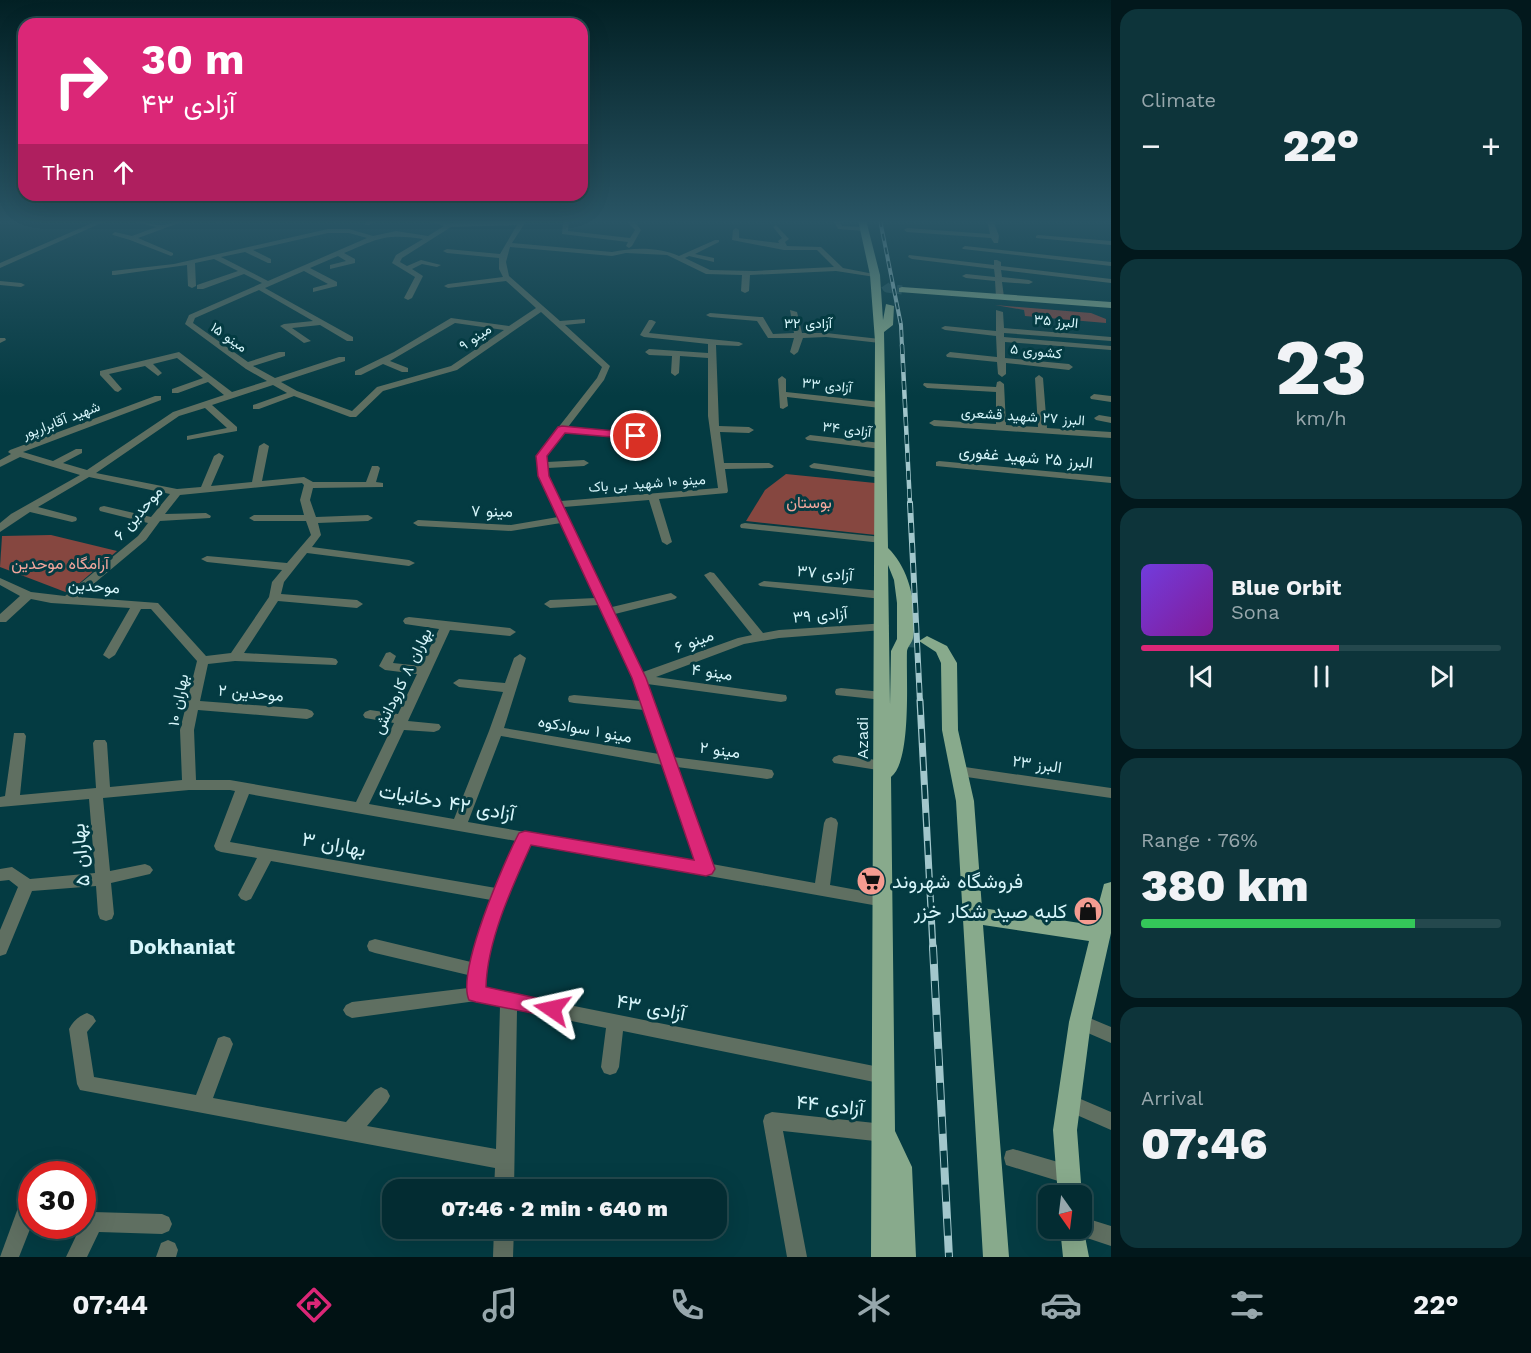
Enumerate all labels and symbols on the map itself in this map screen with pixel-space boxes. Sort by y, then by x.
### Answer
street label: البرز ۳۵ [1033,311,1079,332]
street label: آزادی ۳۲ [784,315,834,332]
street label: مینو ۱۵ [207,319,250,356]
street label: مینو ۹ [456,321,495,354]
street label: کشوری ۵ [1009,340,1063,363]
street label: آزادی ۳۳ [801,374,855,397]
street label: شهید آقابرارپور [19,398,103,444]
street label: البرز ۲۷ شهید قشعری [960,404,1085,429]
pin [610,410,661,461]
street label: آزادی ۳۴ [822,418,874,441]
street label: البرز ۲۵ شهید غفوری [958,442,1094,473]
street label: مینو ۱۰ شهید بی باک [588,471,706,496]
street label: موحدین ۶ [109,482,167,544]
park label: بوستان [786,493,832,513]
street label: مینو ۷ [471,501,513,522]
park label: آرامگاه موحدین [11,554,110,574]
street label: آزادی ۳۷ [796,561,855,586]
street label: موحدین [67,575,121,598]
street label: آزادی ۳۹ [792,603,849,628]
street label: بهاران ۸ کارودانش [368,625,437,738]
street label: مینو ۶ [672,625,716,658]
street label: مینو ۴ [690,660,734,685]
street label: بهاران ۱۰ [164,672,193,728]
street label: موحدین ۲ [217,681,285,706]
street label: مینو ۱ سوادکوه [536,711,633,748]
street label: Azadi [853,717,872,759]
street label: مینو ۲ [698,738,741,763]
street label: البرز ۲۳ [1011,751,1063,778]
street label: آزادی ۴۲ دخانیات [377,778,518,827]
street label: بهاران ۵ [65,822,96,888]
street label: بهاران ۳ [300,827,368,862]
supermarket icon: فروشگاه شهروند [855,865,887,897]
place label: فروشگاه شهروند [892,869,1023,894]
shop icon: کلبه صید شکار خزر [1072,895,1104,927]
place label: کلبه صید شکار خزر [913,899,1067,924]
district label: Dokhaniat [129,934,235,959]
position arrow [520,977,584,1041]
street label: آزادی ۴۳ [614,989,689,1027]
street label: آزادی ۴۴ [795,1090,866,1122]
speed limit sign: 30 [18,1161,96,1239]
north arrow [1038,1185,1092,1239]

